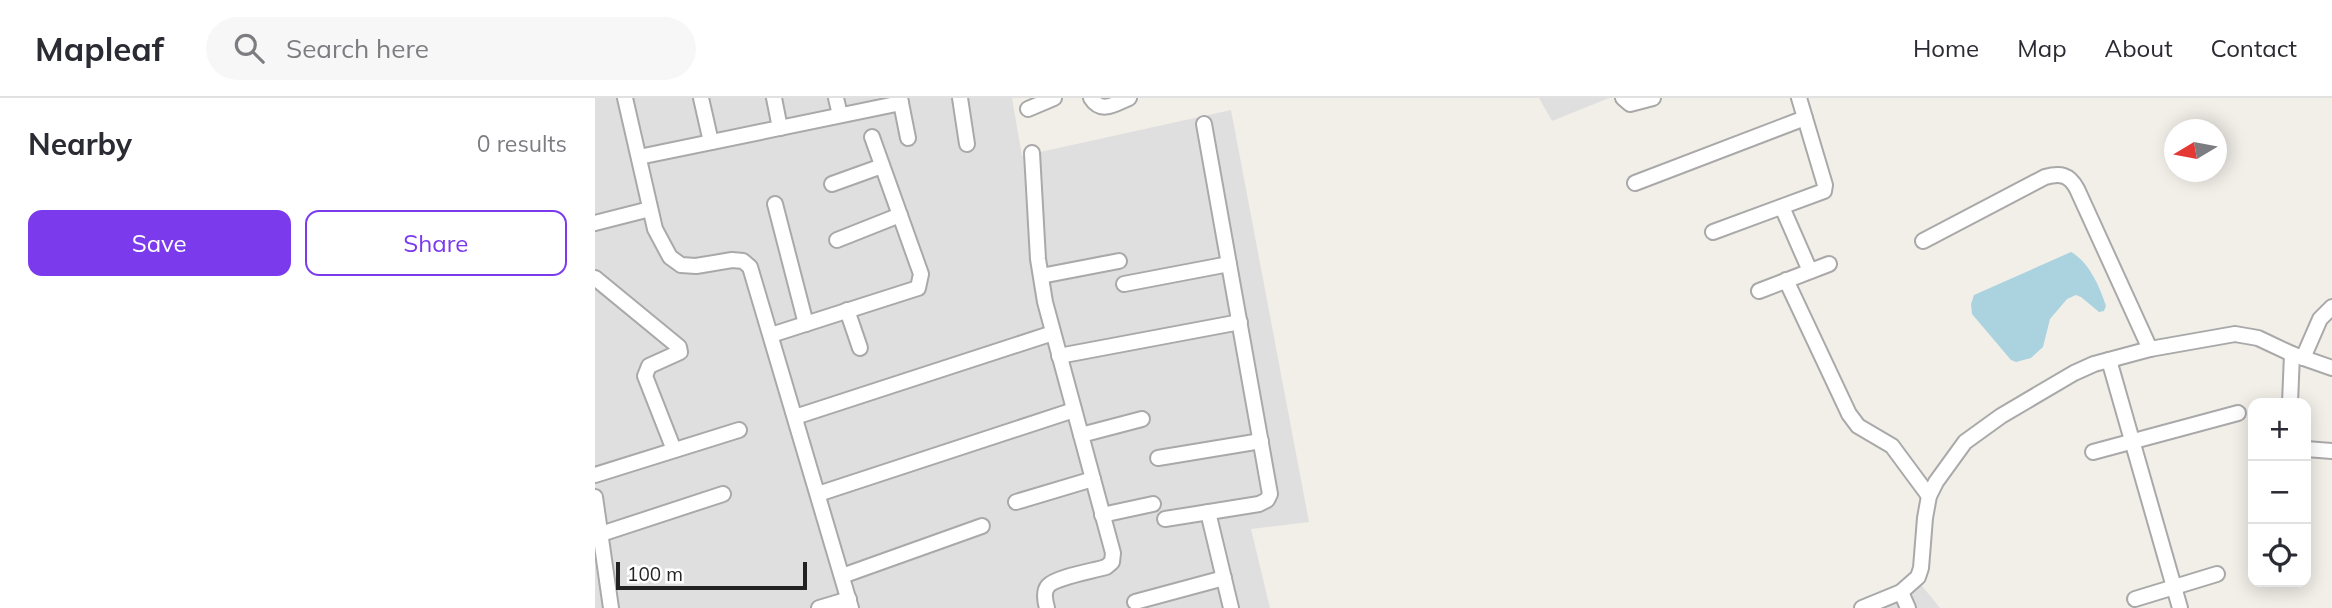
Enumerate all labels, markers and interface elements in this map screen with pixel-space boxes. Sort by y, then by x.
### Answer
search box [206,17,696,80]
text: Mapleaf [35,28,164,69]
icon: search [230,29,268,67]
text: Search here [286,32,429,65]
text: Home [1913,33,1979,63]
text: Map [2017,33,2067,63]
text: About [2105,33,2173,63]
text: Contact [2211,33,2297,63]
north arrow [2164,119,2227,182]
text: Nearby [28,125,132,163]
text: 0 results [477,129,567,158]
button: Save [28,210,291,276]
button: Share [305,210,567,276]
map controls [2248,398,2311,587]
button: + [2248,398,2311,461]
button: − [2248,461,2311,524]
button: locate [2248,524,2311,587]
scale bar [616,559,807,591]
text: 100 m [627,562,683,586]

